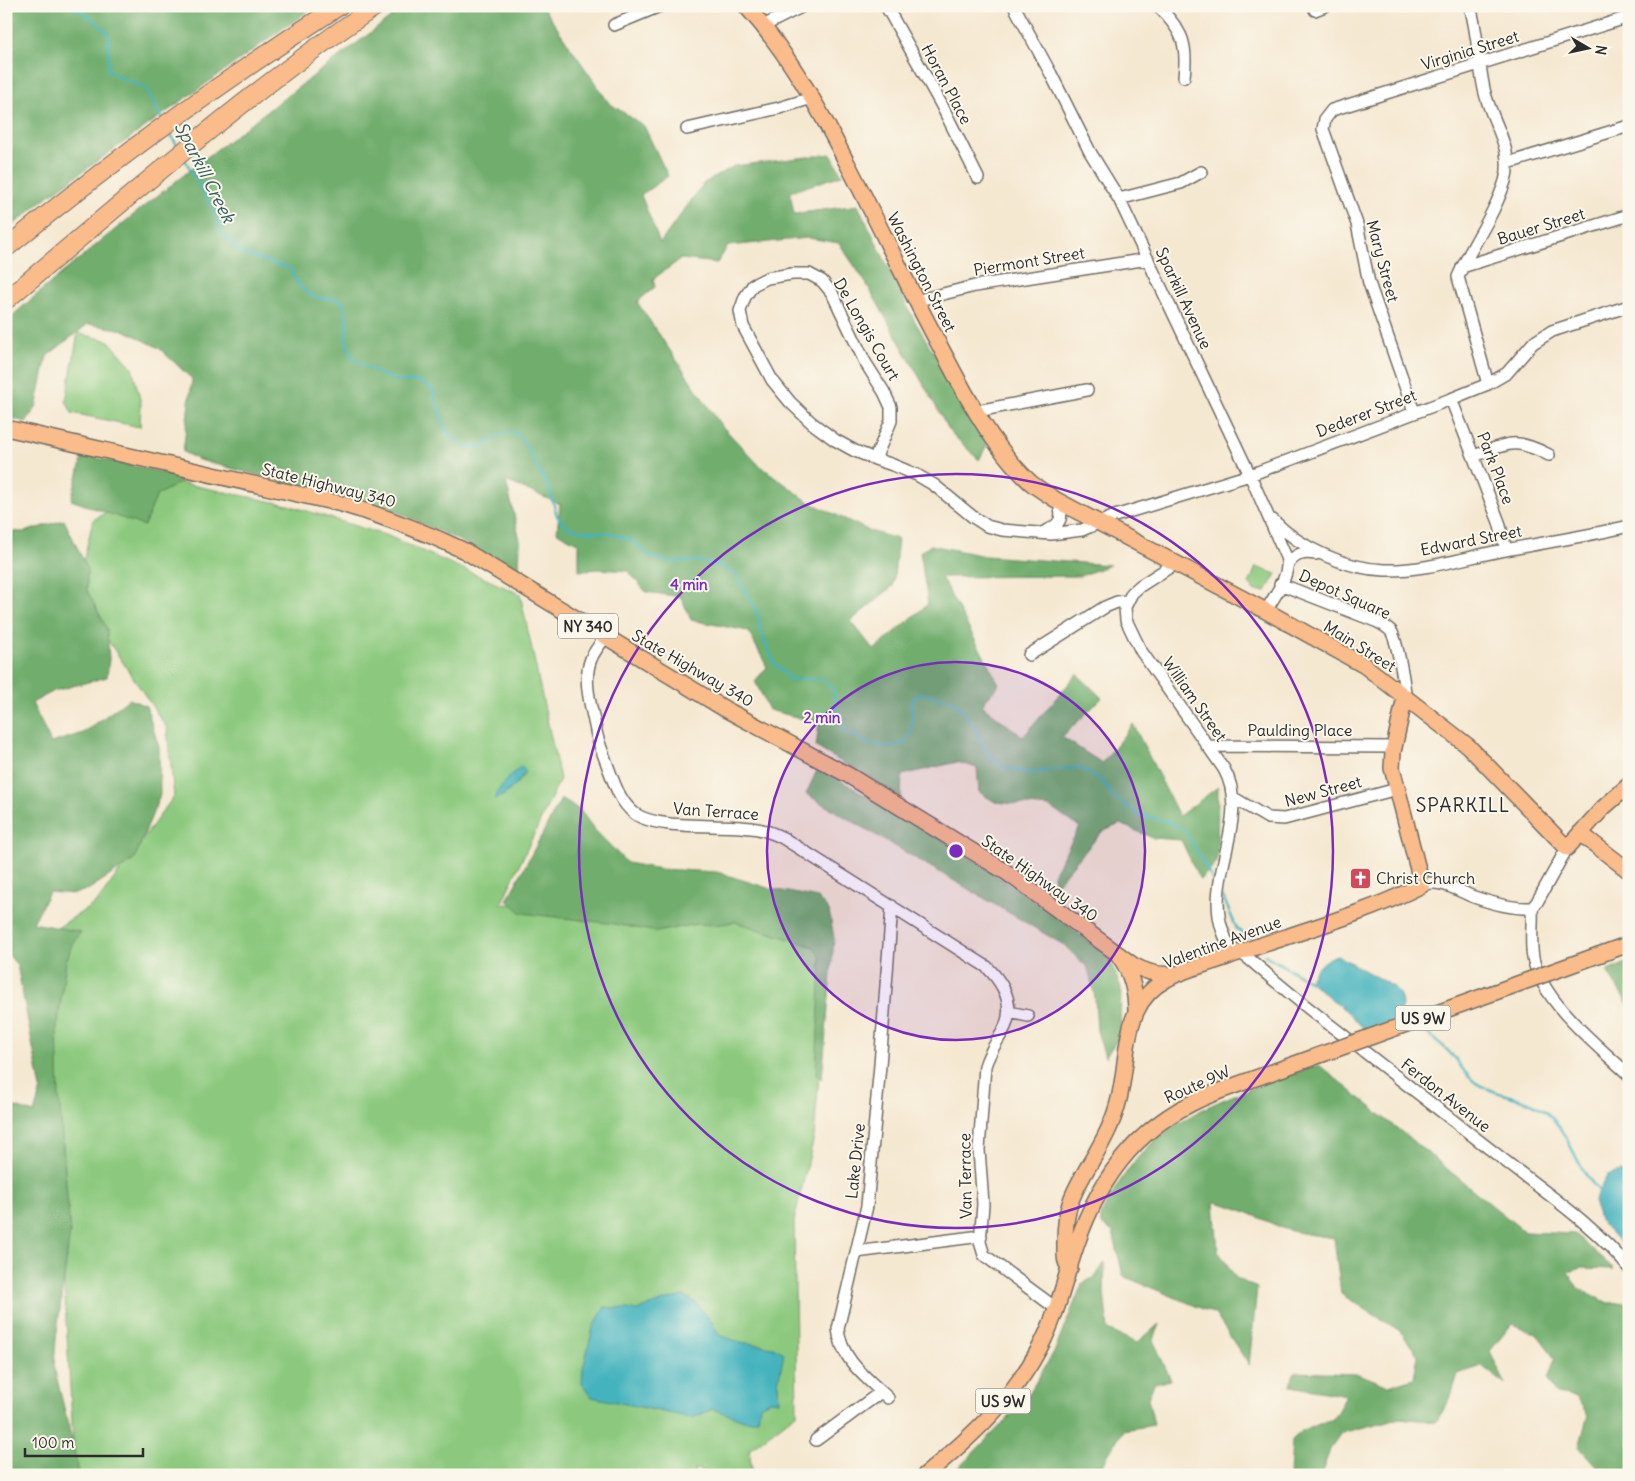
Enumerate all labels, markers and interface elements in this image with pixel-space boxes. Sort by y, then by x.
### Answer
north arrow [1562,22,1612,72]
street label: Virginia Street [1419,26,1522,74]
street label: Horan Place [918,41,976,127]
text: N [1591,44,1610,56]
water label: Sparkill Creek [170,118,241,228]
street label: Bauer Street [1495,203,1588,249]
street label: Washington Street [883,209,961,336]
street label: Mary Street [1362,218,1404,305]
street label: Piermont Street [972,242,1087,280]
street label: Sparkill Avenue [1152,244,1216,352]
street label: De Longis Court [830,274,905,384]
street label: Dederer Street [1313,385,1419,441]
street label: Park Place [1473,429,1519,507]
street label: State Highway 340 [260,459,398,511]
street label: Edward Street [1419,520,1524,560]
street label: Depot Square [1296,565,1394,623]
text: 4 min [670,575,708,594]
road number: NY 340 [558,614,618,638]
street label: Main Street [1320,616,1400,676]
street label: State Highway 340 [629,625,757,711]
street label: William Street [1159,653,1232,746]
text: 2 min [804,708,841,727]
street label: Paulding Place [1248,720,1352,740]
street label: New Street [1282,771,1364,811]
district label: SPARKILL [1416,793,1510,817]
street label: Van Terrace [672,798,760,824]
street label: State Highway 340 [978,830,1102,926]
centre of rings [947,842,965,860]
church icon: Christ Church [1348,866,1372,890]
place label: Christ Church [1376,868,1475,888]
street label: Valentine Avenue [1160,911,1284,973]
road number: US 9W [1396,1006,1450,1030]
street label: Ferdon Avenue [1397,1054,1495,1136]
street label: Route 9W [1161,1060,1233,1107]
street label: Lake Drive [841,1122,869,1200]
street label: Van Terrace [954,1133,976,1219]
road number: US 9W [976,1388,1030,1414]
scale bar [25,1426,142,1458]
text: 100 m [32,1433,74,1452]

